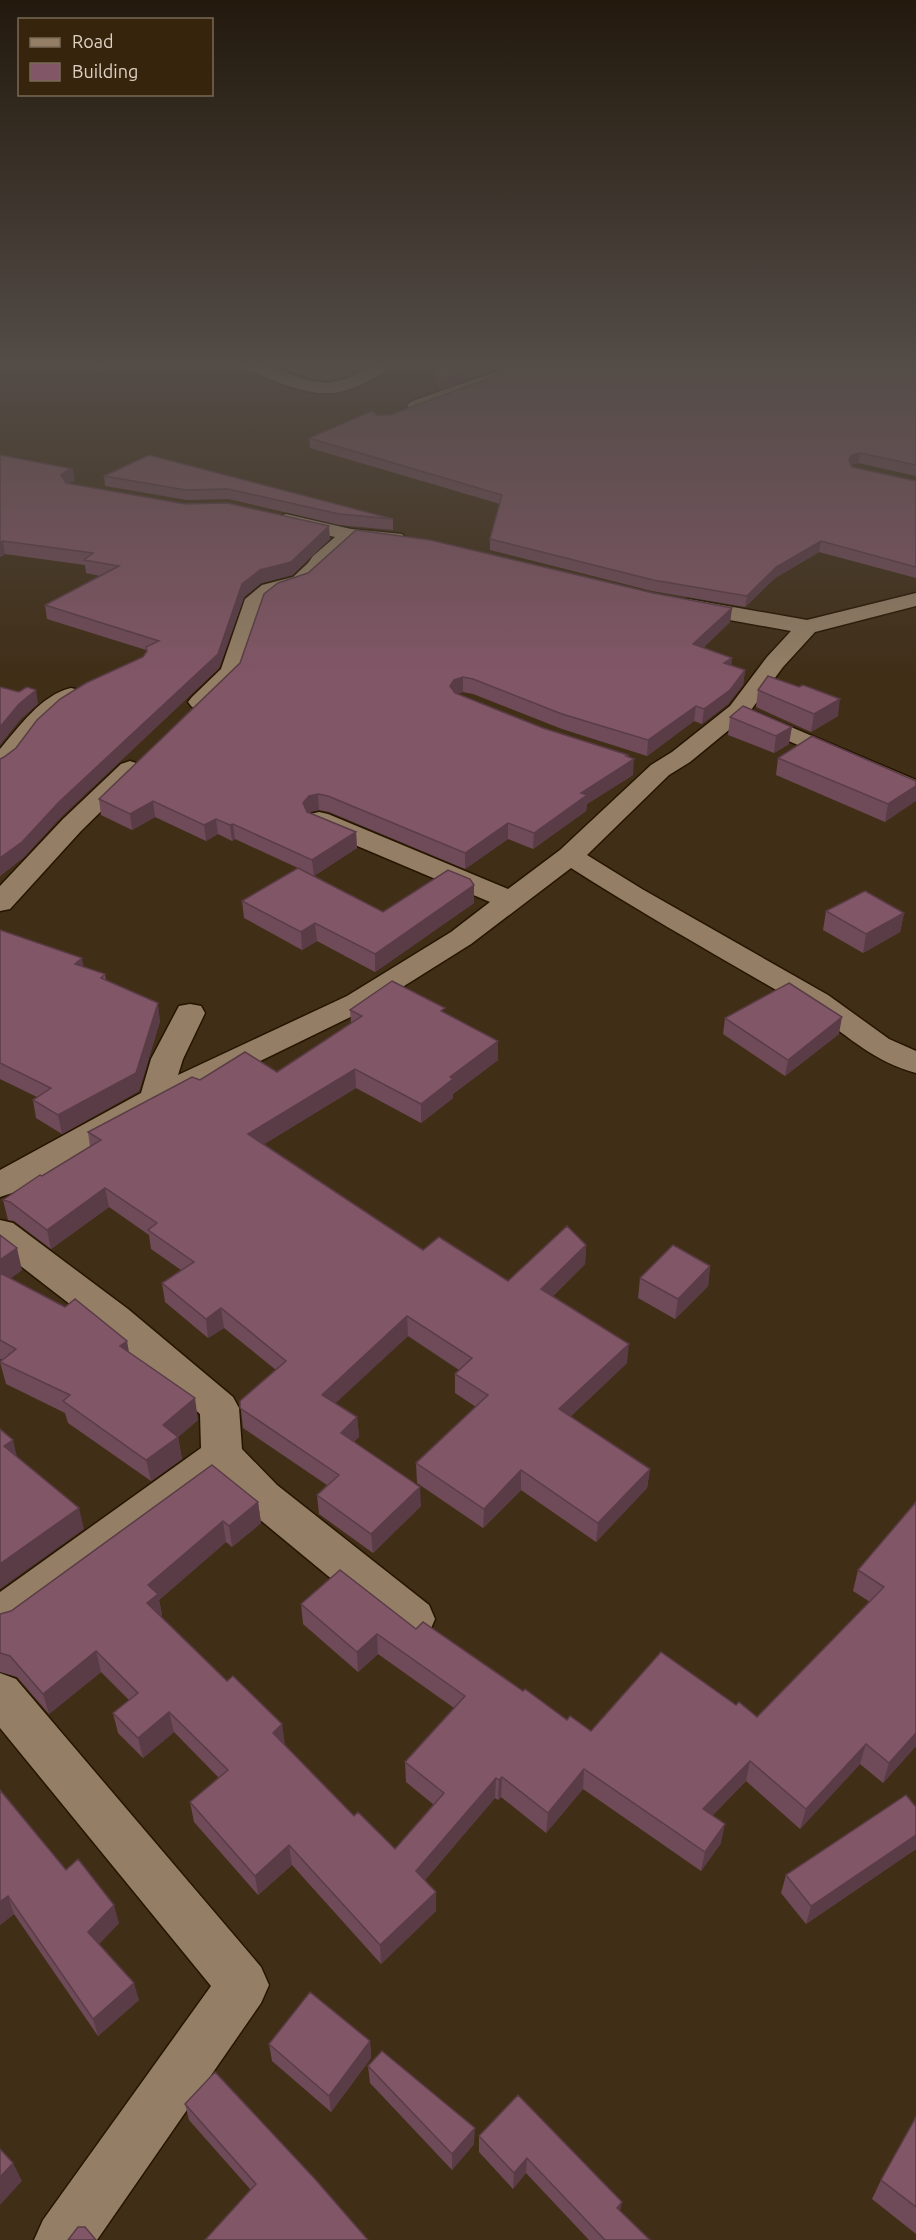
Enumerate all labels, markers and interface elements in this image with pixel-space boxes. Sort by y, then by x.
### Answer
legend [18,18,213,96]
text: Road [72,31,114,51]
text: Building [72,61,138,81]

